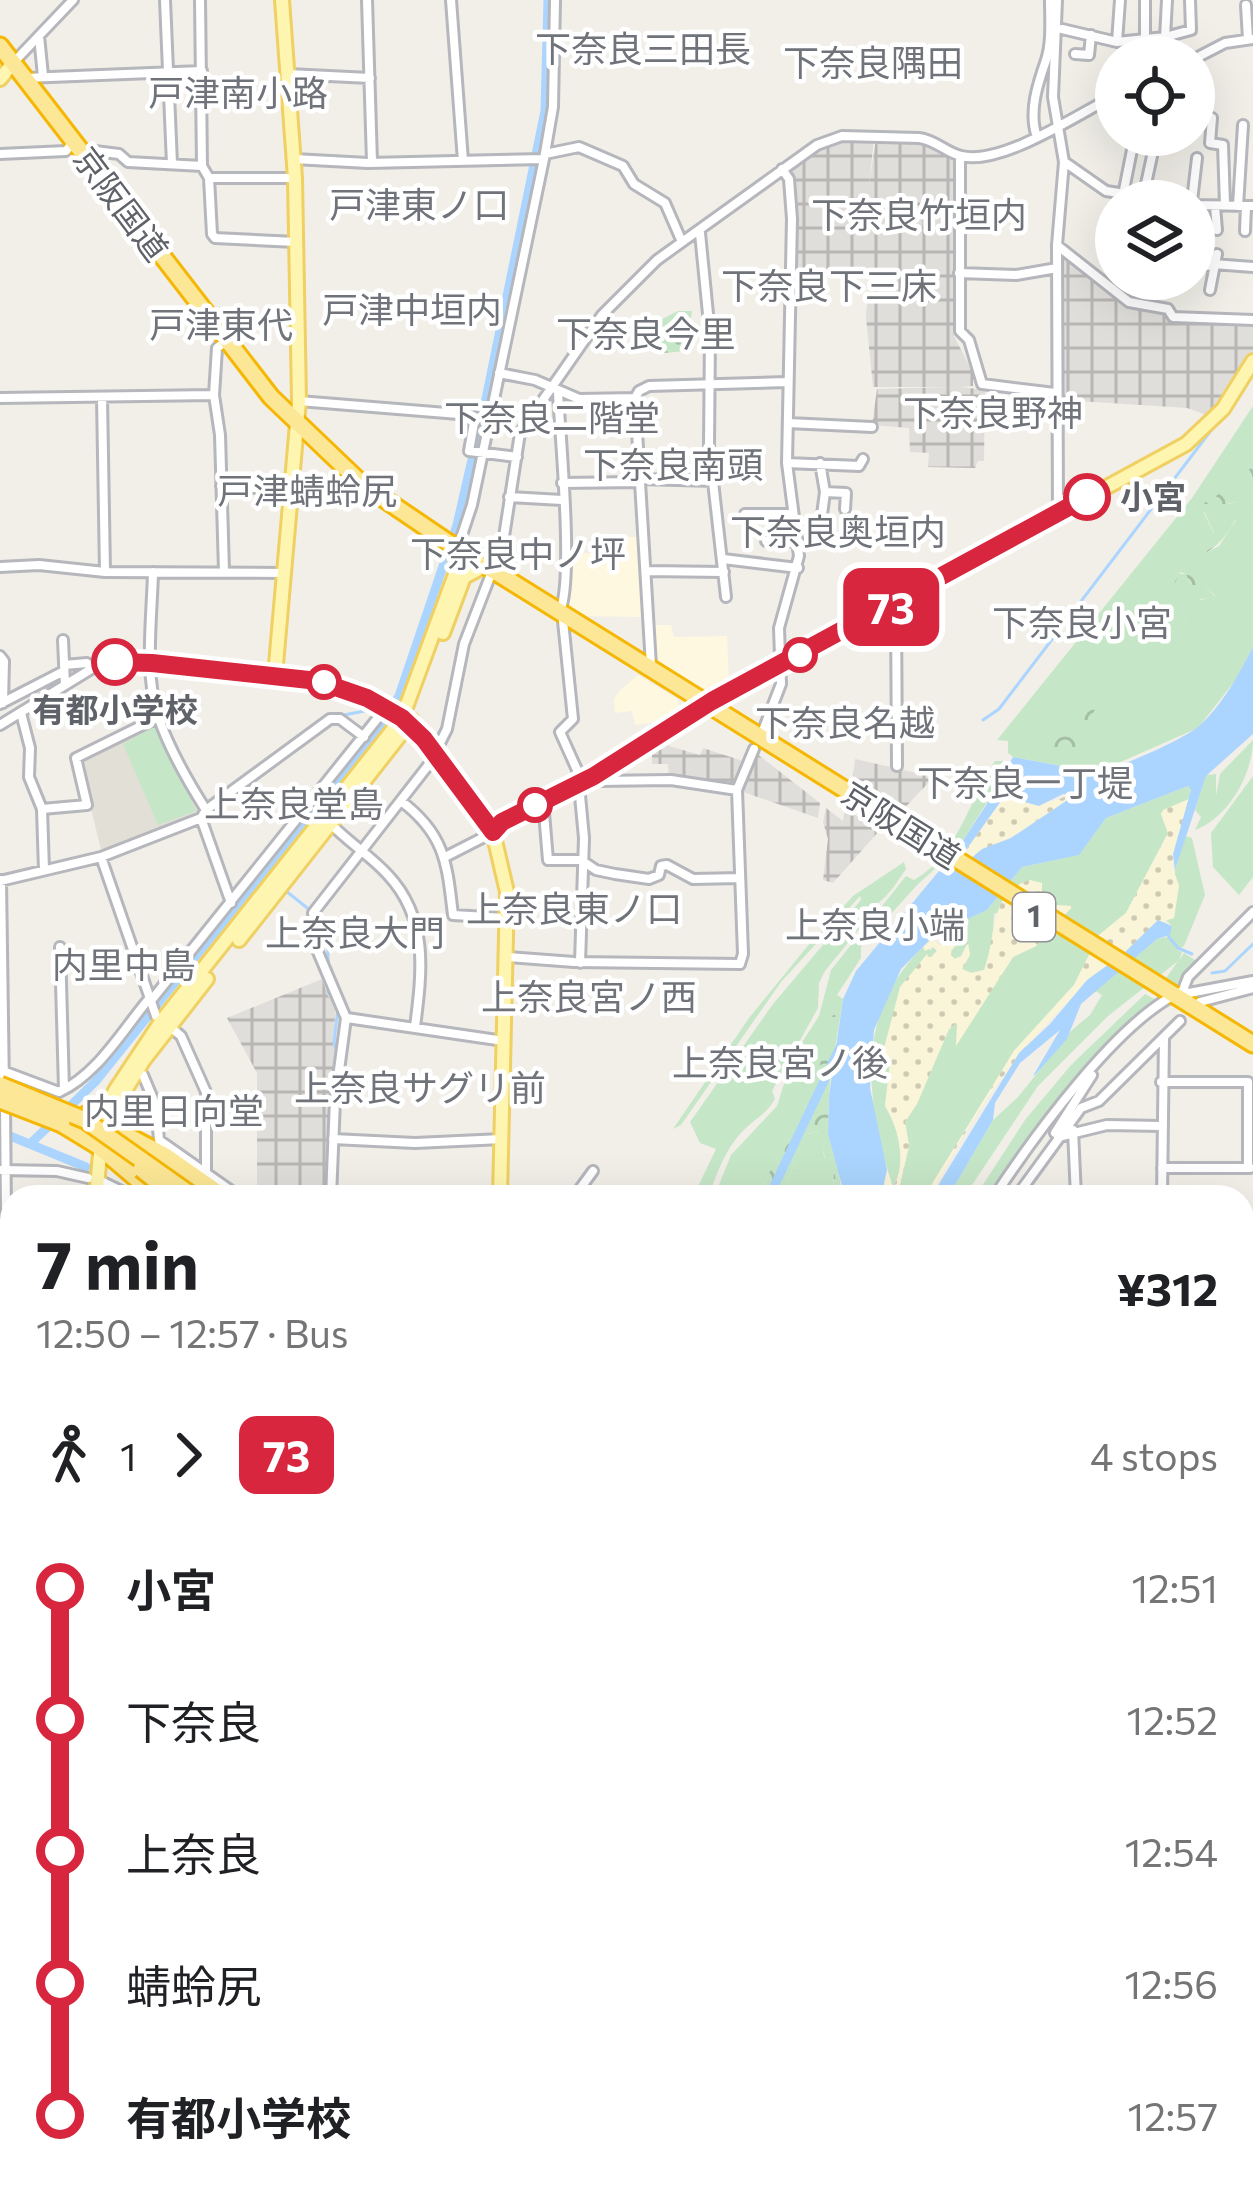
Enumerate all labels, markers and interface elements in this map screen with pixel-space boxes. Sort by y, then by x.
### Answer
district label: 下奈良三田長 [535,25,751,69]
map controls [1095,36,1215,300]
button: locate [1095,36,1215,156]
district label: 下奈良隅田 [783,39,963,83]
district label: 戸津南小路 [148,69,328,113]
street label: 京阪国道 [66,138,178,268]
button: layers [1095,180,1215,300]
district label: 戸津東ノ口 [329,181,509,225]
district label: 下奈良竹垣内 [811,191,1027,235]
district label: 下奈良下三床 [721,262,937,306]
district label: 戸津中垣内 [322,286,502,330]
district label: 戸津東代 [149,301,293,345]
district label: 下奈良今里 [556,310,736,354]
district label: 下奈良野神 [903,389,1083,433]
district label: 下奈良二階堂 [444,394,660,438]
district label: 下奈良南頭 [583,441,763,485]
district label: 戸津蜻蛉尻 [217,467,397,511]
marker: 小宮 [1065,475,1109,519]
place label: 小宮 [1120,475,1186,516]
district label: 下奈良奥垣内 [730,508,946,552]
district label: 下奈良中ノ坪 [410,530,626,574]
line badge: 73 [837,568,945,646]
text: 73 [867,581,915,633]
district label: 下奈良小宮 [992,599,1172,643]
unlabelled marker [784,639,816,671]
marker: 有都小学校 [93,640,137,684]
unlabelled marker [308,666,340,698]
place label: 有都小学校 [33,688,198,729]
district label: 下奈良名越 [755,699,935,743]
district label: 下奈良一丁堤 [917,759,1133,803]
street label: 京阪国道 [835,771,969,876]
district label: 上奈良堂島 [204,780,384,824]
unlabelled marker [519,789,551,821]
district label: 上奈良東ノ口 [466,885,682,929]
road number: 1 [1013,893,1055,941]
district label: 上奈良小端 [785,901,965,945]
district label: 上奈良大門 [265,909,445,953]
district label: 内里中島 [52,941,196,985]
district label: 上奈良宮ノ西 [481,973,697,1017]
district label: 上奈良宮ノ後 [672,1039,888,1083]
district label: 上奈良サグリ前 [294,1064,546,1108]
district label: 内里日向堂 [84,1087,264,1131]
text: 7 min [36,1222,199,1303]
text: ¥312 [1117,1260,1218,1315]
text: 12:50 – 12:57 · Bus [36,1308,349,1356]
icon: walk [36,1422,102,1488]
icon: forward [155,1422,221,1488]
text: 73 [263,1429,310,1481]
text: 1 [120,1431,137,1479]
text: 4 stops [1090,1431,1218,1479]
text: 小宮 [126,1561,216,1616]
text: 12:51 [1131,1563,1218,1611]
text: 下奈良 [126,1693,261,1748]
text: 12:52 [1126,1695,1218,1743]
text: 上奈良 [126,1825,261,1880]
text: 12:54 [1125,1827,1218,1875]
text: 蜻蛉尻 [126,1957,261,2012]
text: 12:56 [1124,1959,1218,2007]
text: 有都小学校 [126,2089,351,2144]
text: 12:57 [1128,2091,1218,2139]

